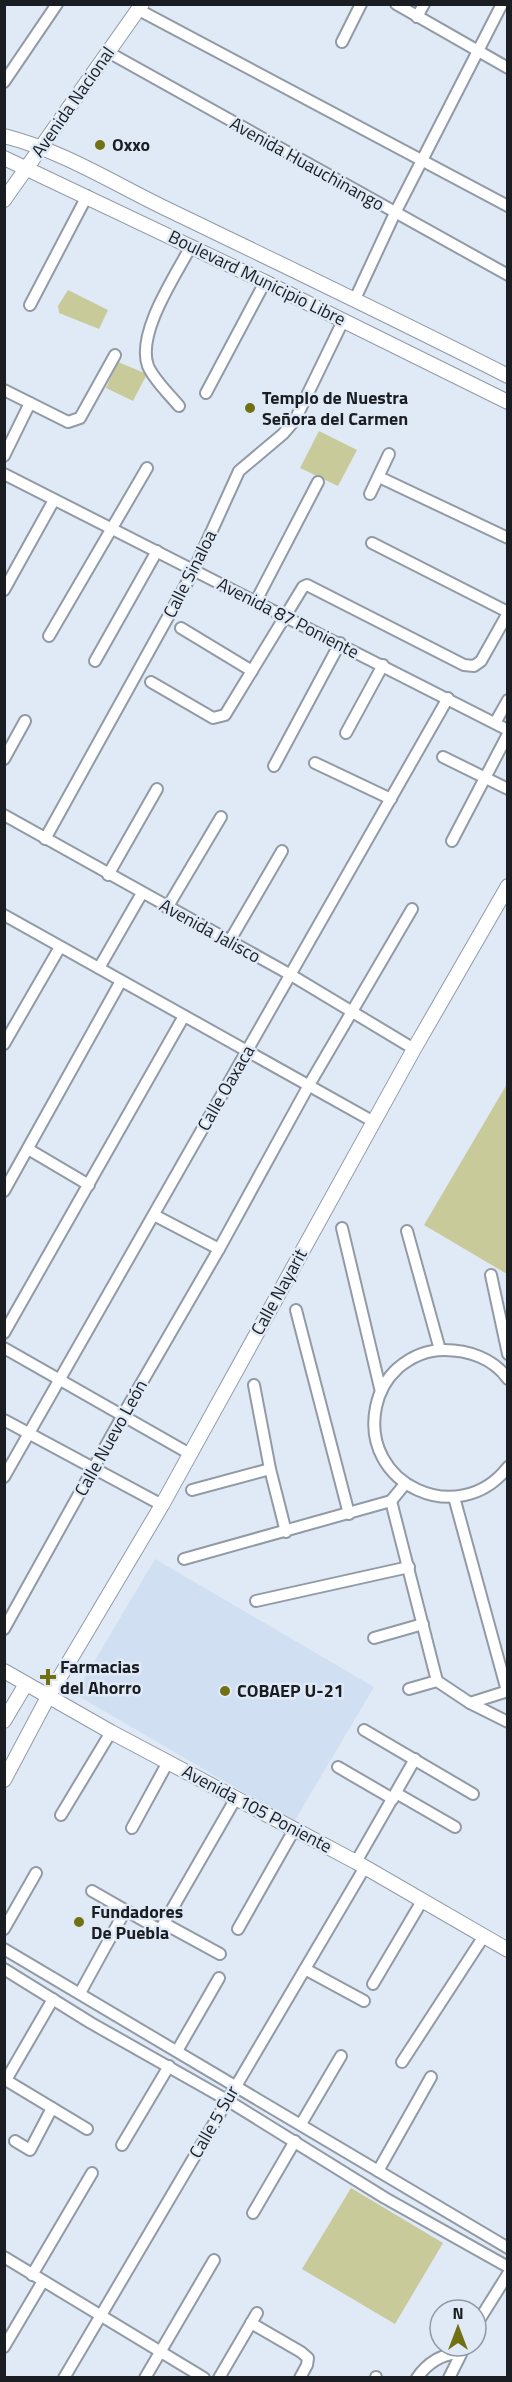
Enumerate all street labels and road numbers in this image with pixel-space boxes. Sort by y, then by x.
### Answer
street label: Avenida Nacional [24,41,121,162]
street label: Avenida Huauchinango [225,110,389,217]
street label: Boulevard Municipio Libre [164,223,351,332]
street label: Calle Sinaloa [156,525,223,622]
street label: Avenida 87 Poniente [213,570,364,665]
street label: Avenida Jalisco [155,892,266,970]
street label: Calle Oaxaca [190,1040,261,1136]
street label: Calle Nayarit [244,1243,314,1340]
street label: Calle Nuevo León [67,1375,154,1501]
street label: Avenida 105 Poniente [178,1758,337,1859]
street label: Calle 5 Sur [182,2080,245,2163]

